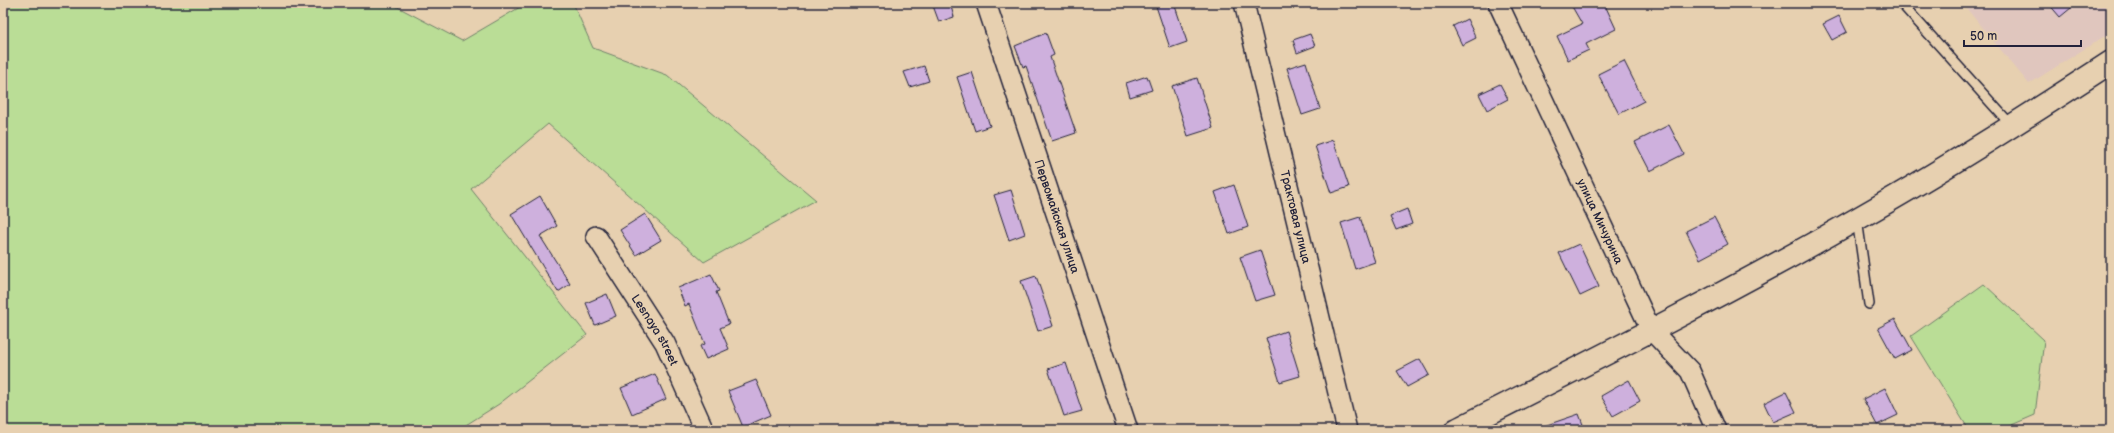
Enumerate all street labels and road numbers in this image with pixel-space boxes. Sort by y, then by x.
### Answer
street label: Первомайская улица [1031,158,1083,275]
street label: Трактовая улица [1277,169,1314,265]
street label: улица Мичурина [1574,176,1627,266]
street label: Lesnaya street [628,292,682,368]

